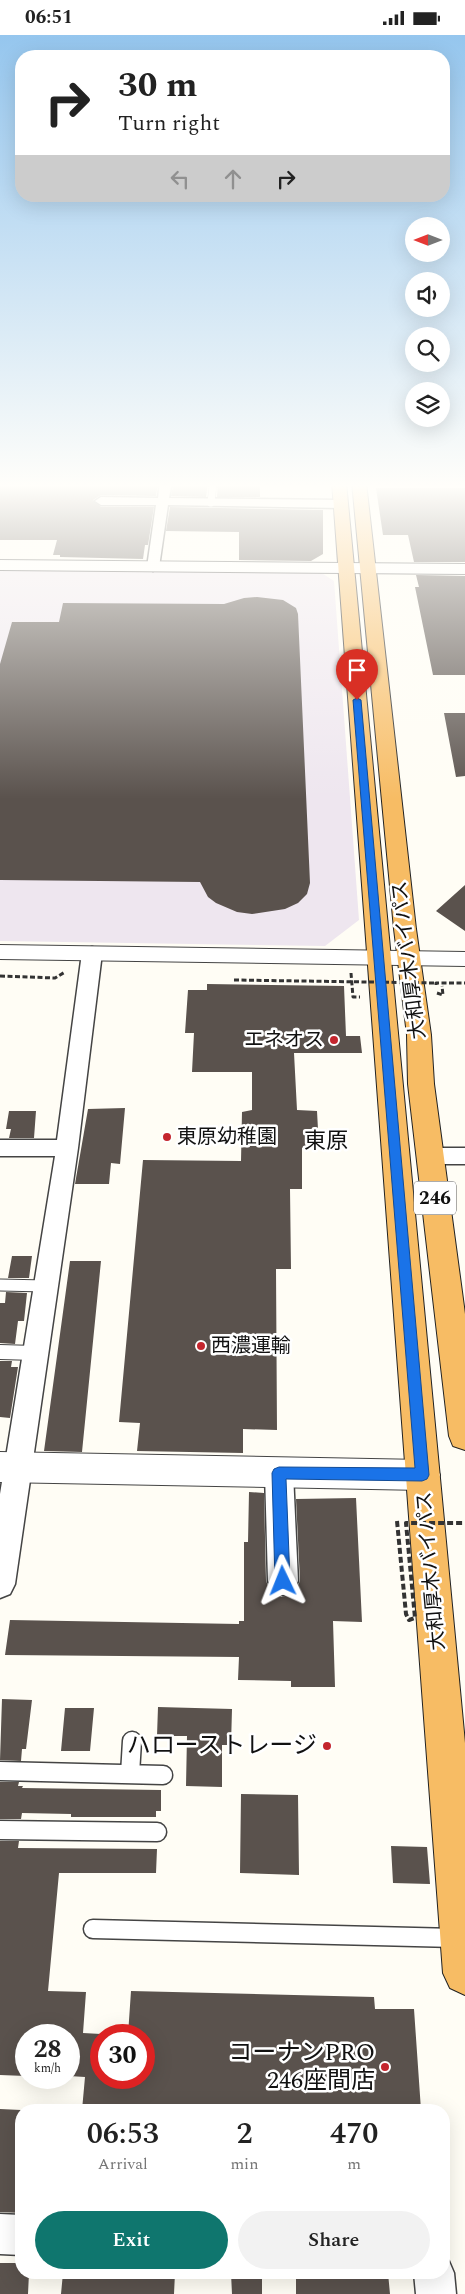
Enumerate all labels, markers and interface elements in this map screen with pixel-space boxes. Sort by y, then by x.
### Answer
text: 06:51 [25,3,73,32]
text: 30 m [118,59,198,112]
icon: right [35,70,100,135]
text: Turn right [118,107,220,140]
icon: left [166,165,194,193]
icon: ahead [219,165,247,193]
icon: right [272,165,300,193]
north arrow [405,217,450,263]
map controls [405,217,450,427]
button: sound [405,272,450,317]
button: search [405,327,450,372]
button: layers [405,382,450,427]
pin [336,649,378,700]
icon: arrive [343,656,371,684]
street label: 大和厚木バイパス [384,879,434,1041]
place label: エネオス [244,1025,324,1055]
marker: エネオス [328,1034,340,1046]
place label: 東原幼稚園 [177,1122,277,1152]
district label: 東原 [304,1125,348,1158]
marker: 東原幼稚園 [161,1131,173,1143]
road number: 246 [414,1181,456,1215]
place label: 西濃運輸 [211,1331,291,1361]
marker: 西濃運輸 [195,1340,207,1352]
street label: 大和厚木バイパス [409,1490,453,1652]
position arrow [256,1554,308,1606]
place label: ハローストレージ [127,1728,317,1764]
marker: ハローストレージ [321,1740,333,1752]
speed limit sign: 30 [90,2024,155,2089]
text: 28 [33,2031,62,2069]
place label: コーナンPRO 246座間店 [228,2035,375,2099]
text: km/h [34,2059,61,2078]
marker: コーナンPRO 246座間店 [379,2061,391,2073]
text: 06:53 [87,2111,159,2157]
text: 2 [236,2111,252,2157]
text: 470 [330,2111,378,2157]
text: Arrival [98,2152,148,2176]
text: min [230,2152,258,2176]
text: m [347,2152,361,2176]
button: Exit [35,2211,228,2269]
button: Share [238,2211,430,2269]

